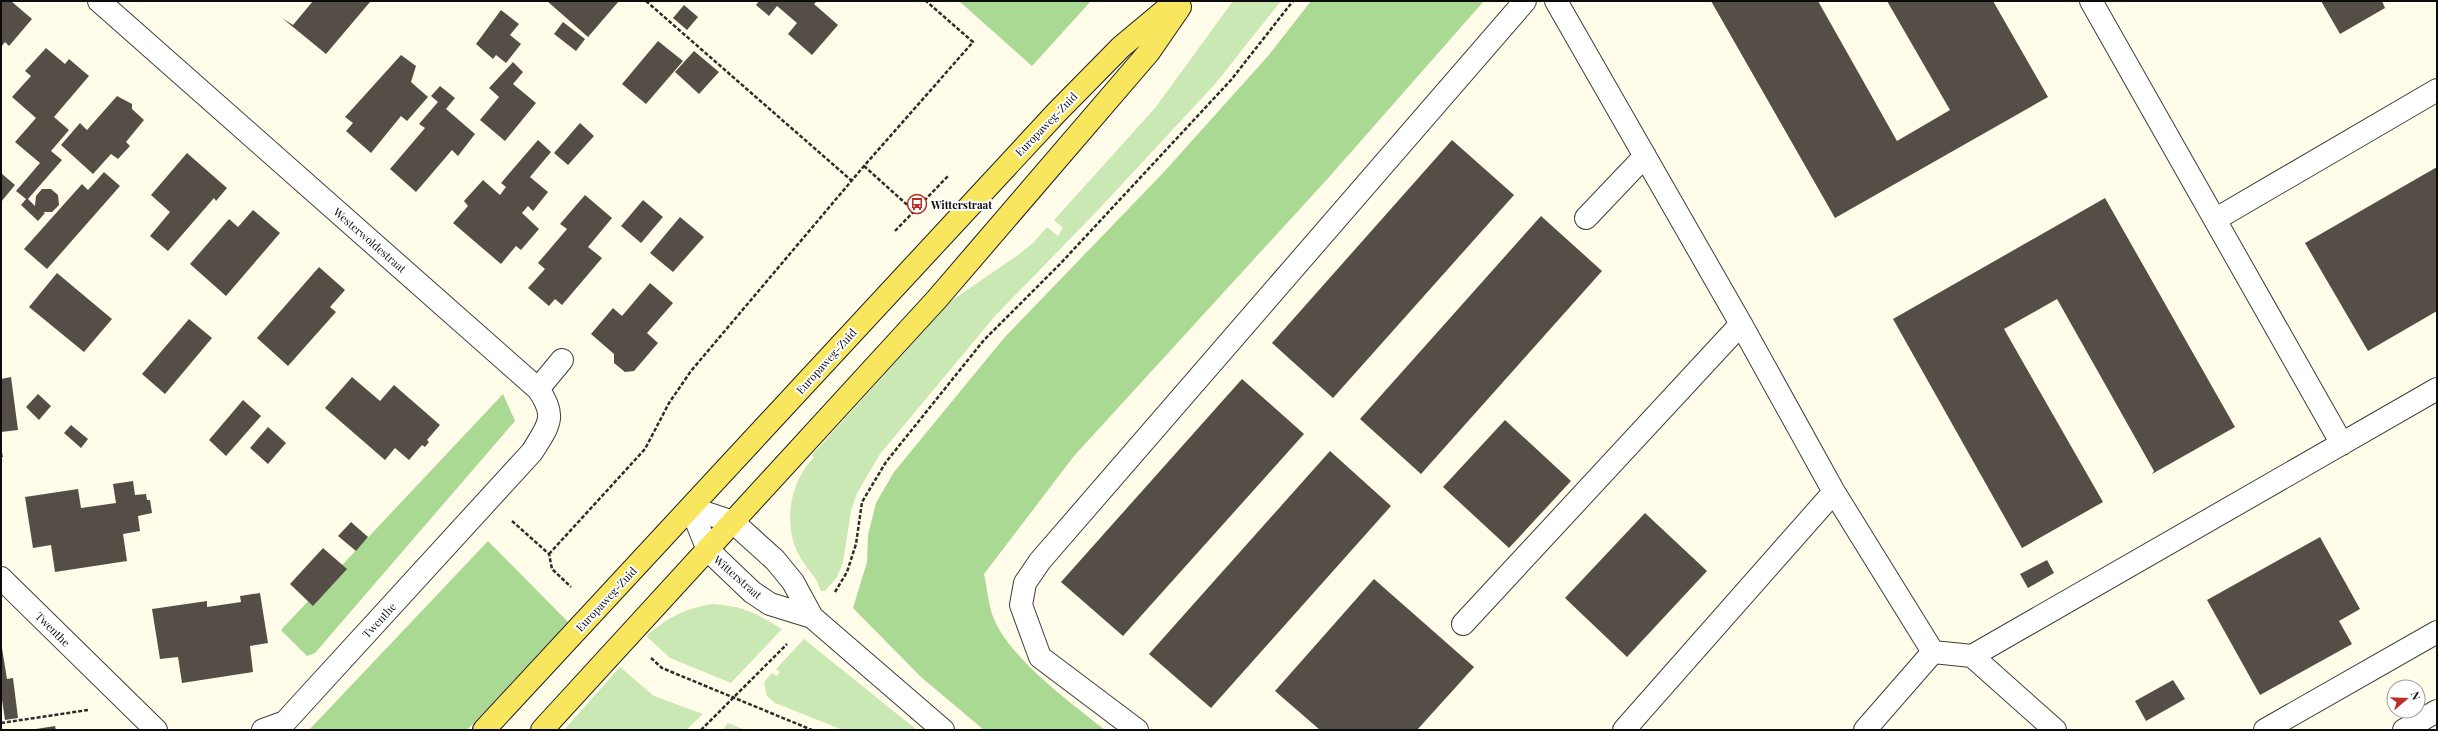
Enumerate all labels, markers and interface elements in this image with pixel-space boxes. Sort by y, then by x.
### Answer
street label: Europaweg-Zuid [1012,88,1081,159]
bus stop icon: Witterstraat [906,193,928,215]
place label: Witterstraat [930,197,992,212]
street label: Westerwoldestraat [330,204,410,276]
street label: Europaweg-Zuid [793,325,860,397]
street label: Witterstraat [710,551,765,602]
street label: Europaweg-Zuid [572,563,640,635]
street label: Twenthe [359,599,400,641]
street label: Twenthe [32,608,74,650]
north arrow [2386,679,2426,719]
text: N [2408,689,2424,702]

